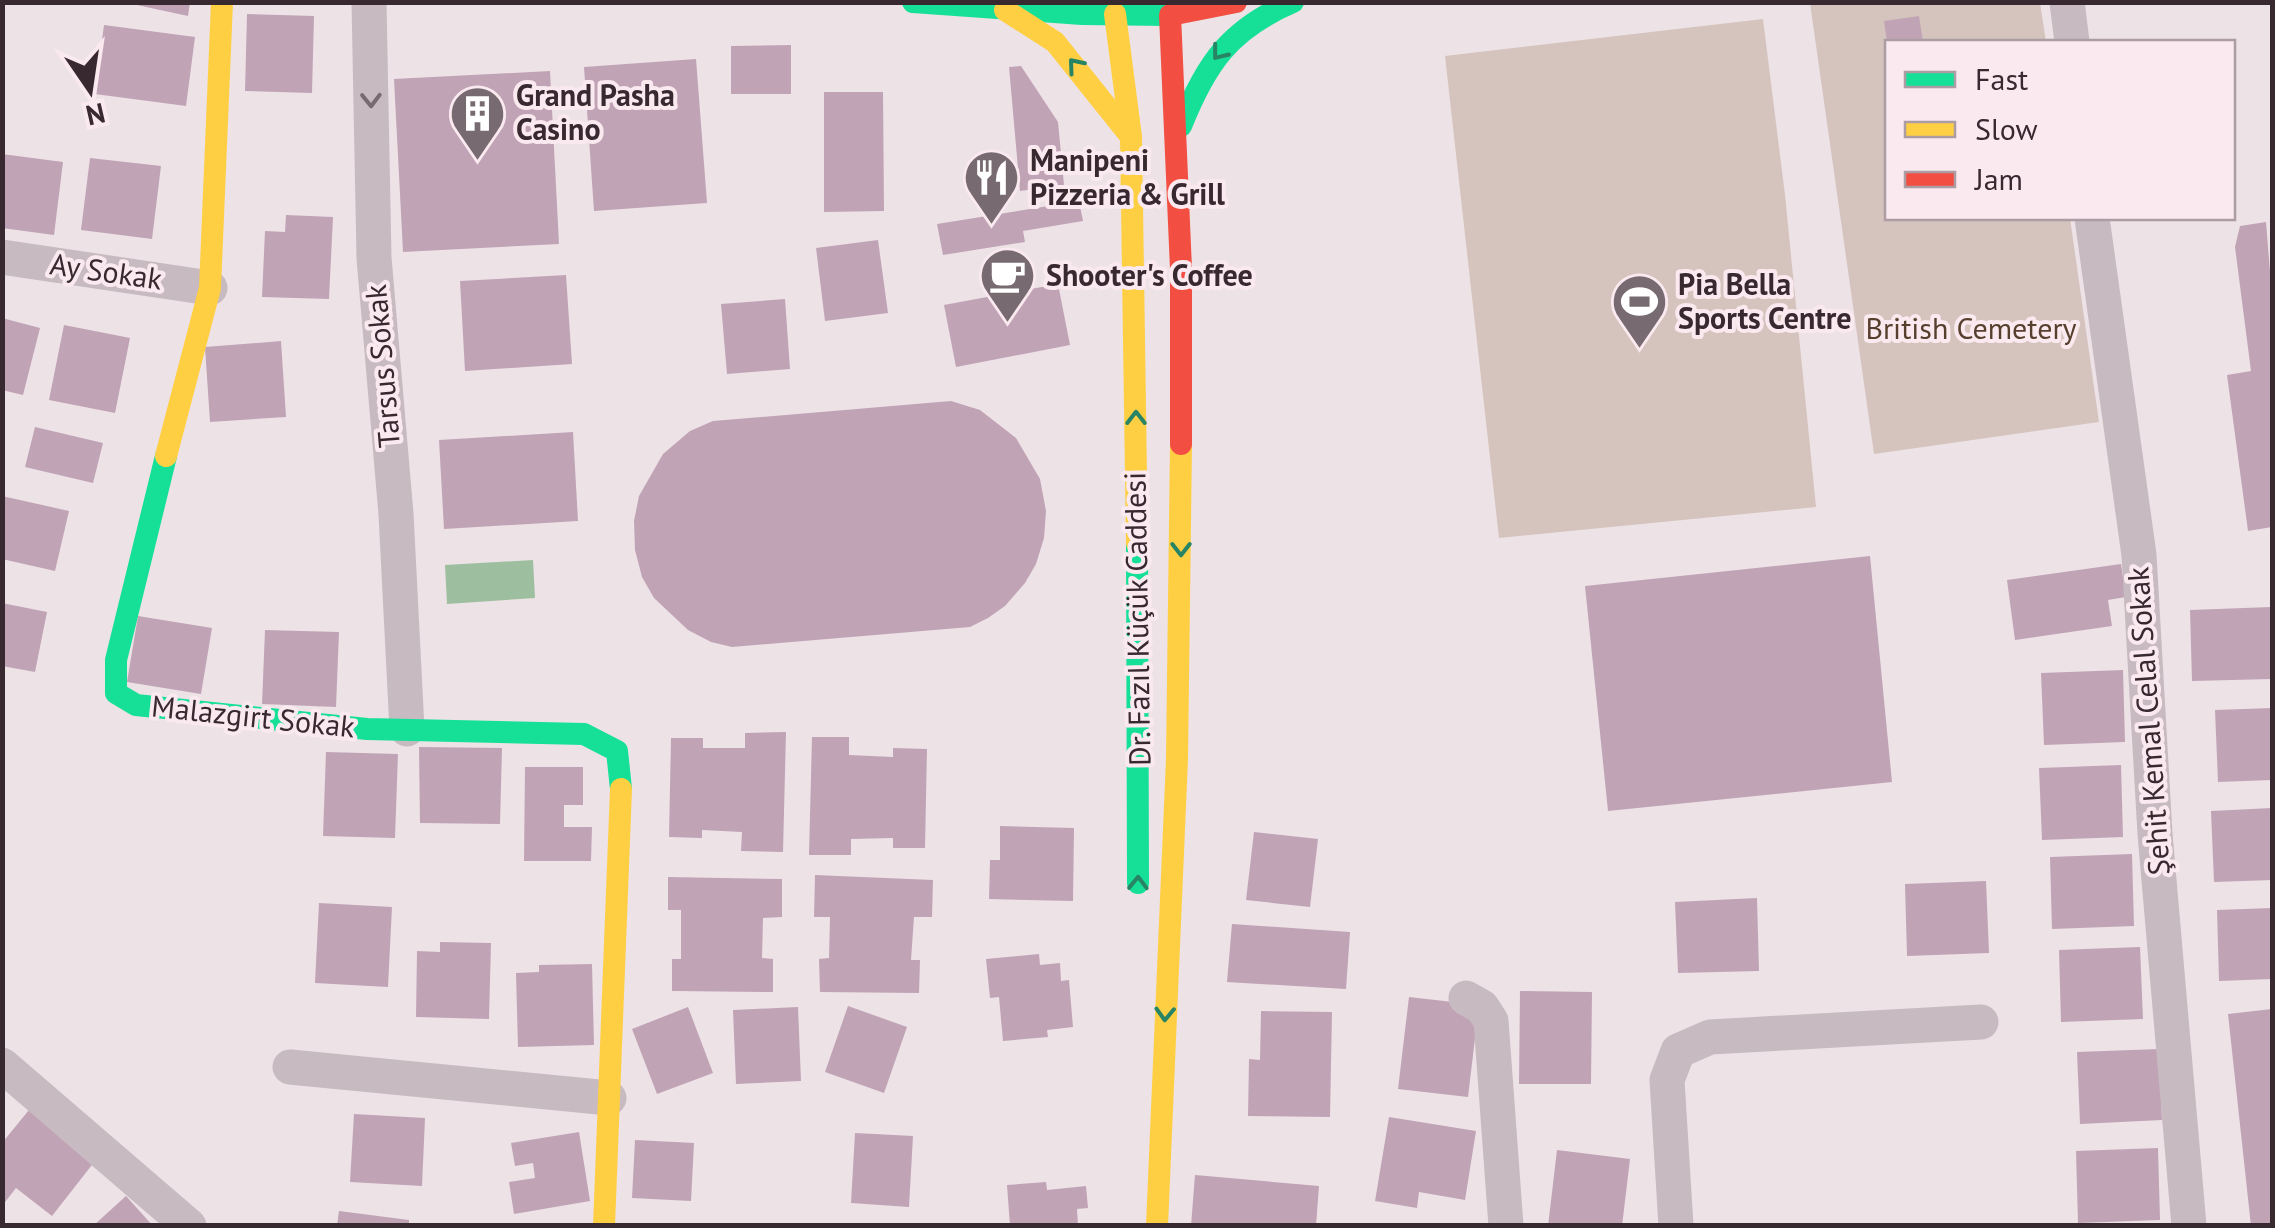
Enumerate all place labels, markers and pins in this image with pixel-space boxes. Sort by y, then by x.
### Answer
place label: Grand Pasha Casino [516,75,675,148]
building icon: Grand Pasha Casino [447,83,507,162]
place label: Manipeni Pizzeria & Grill [1030,140,1225,213]
restaurant icon: Manipeni Pizzeria & Grill [961,148,1021,227]
cafe icon: Shooter's Coffee [977,246,1037,325]
place label: Shooter's Coffee [1046,255,1253,294]
place label: Pia Bella Sports Centre [1678,264,1852,337]
sports icon: Pia Bella Sports Centre [1609,272,1669,351]

